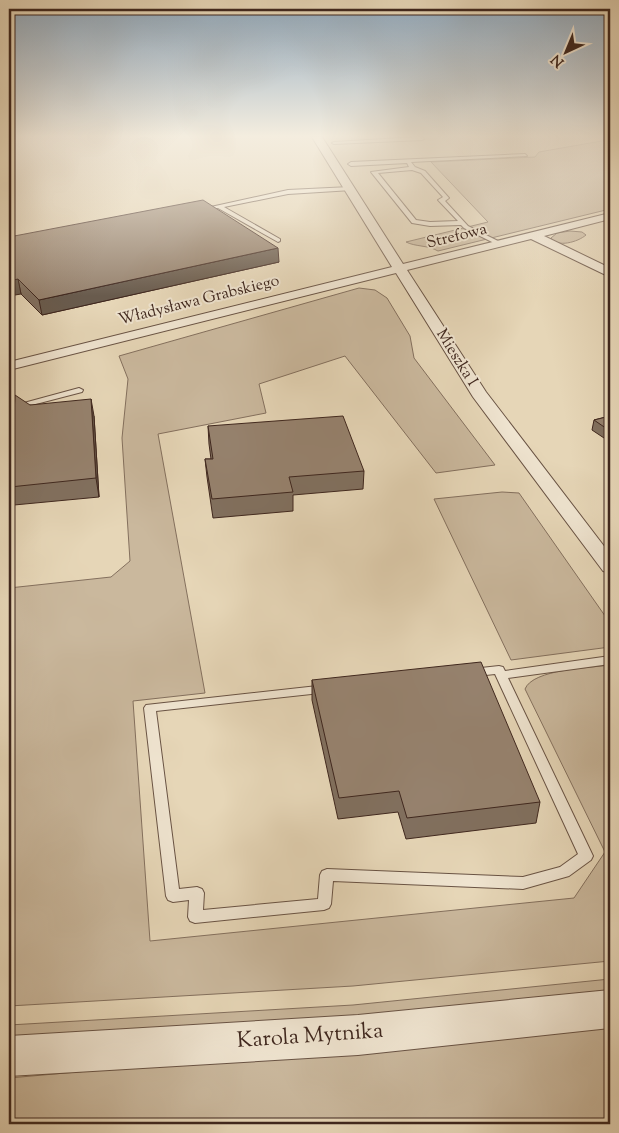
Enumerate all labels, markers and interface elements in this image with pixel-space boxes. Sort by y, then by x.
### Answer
north arrow [542,28,592,78]
text: N [547,49,569,71]
street label: Strefowa [424,218,490,256]
street label: Władysława Grabskiego [116,270,282,332]
street label: Mieszka I [429,325,483,391]
street label: Karola Mytnika [236,1016,384,1058]

